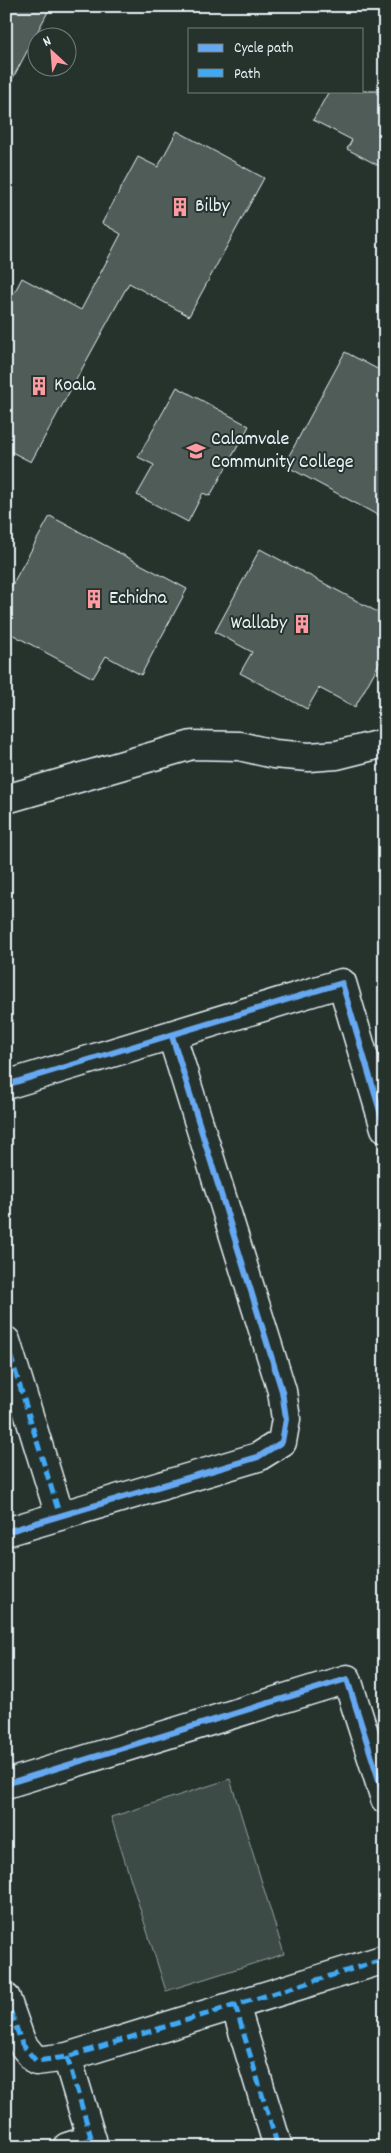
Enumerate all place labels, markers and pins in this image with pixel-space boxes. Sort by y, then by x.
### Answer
place label: Bilby [195,193,231,221]
building icon: Bilby [169,196,191,218]
place label: Koala [54,372,96,400]
building icon: Koala [28,375,50,397]
place label: Calamvale Community College [211,426,354,477]
school or university icon: Calamvale Community College [185,440,207,462]
place label: Echidna [109,585,168,613]
building icon: Echidna [83,588,105,610]
place label: Wallaby [230,610,288,638]
building icon: Wallaby [291,613,313,635]

